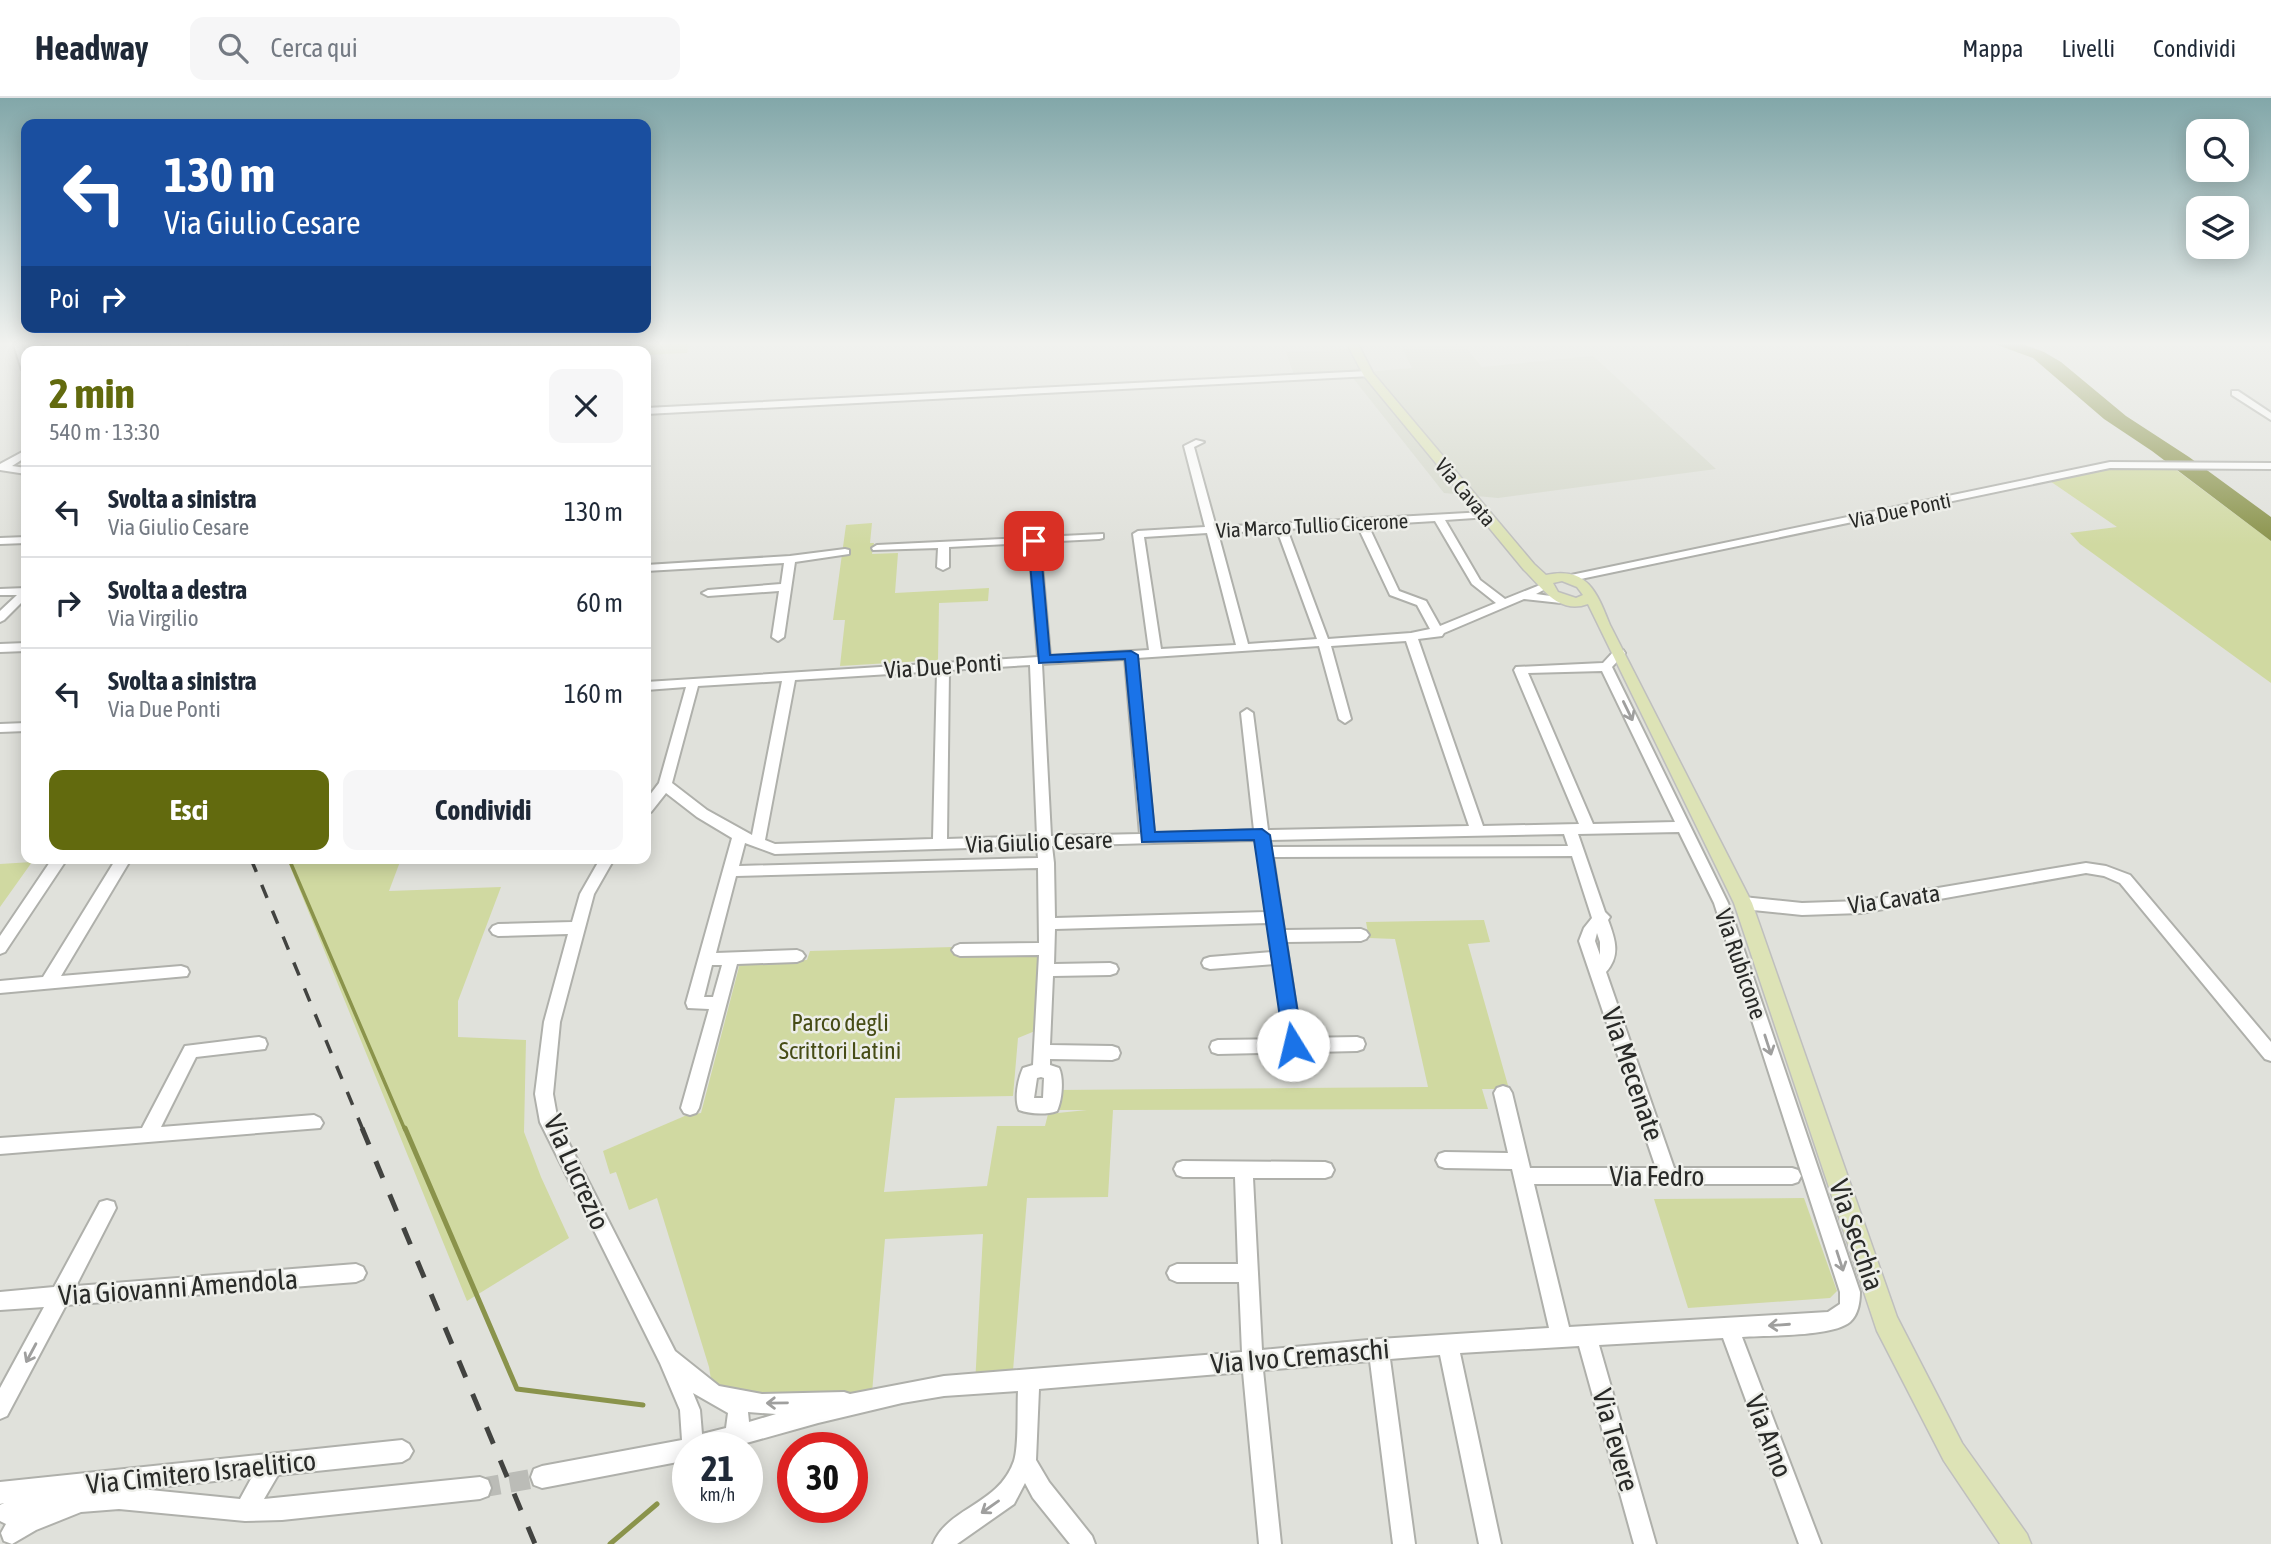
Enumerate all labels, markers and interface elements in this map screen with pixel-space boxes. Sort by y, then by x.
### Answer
search box [190,17,680,80]
text: Headway [35,29,148,67]
icon: search [214,29,252,67]
text: Cerca qui [270,33,358,63]
text: Mappa [1962,35,2023,62]
text: Livelli [2061,35,2115,62]
text: Condividi [2153,35,2236,62]
map controls [2186,119,2249,259]
button: search [2186,119,2249,182]
text: 130 m [164,146,275,202]
icon: left [49,147,140,238]
button: layers [2186,196,2249,259]
text: Via Giulio Cesare [164,204,360,241]
icon: right [94,280,132,318]
text: Poi [49,284,80,314]
text: 2 min [49,369,135,417]
button: close [549,369,623,443]
text: 540 m · 13:30 [49,419,160,445]
street label: Via Cavata [1431,453,1501,531]
text: Svolta a sinistra [108,484,257,514]
street label: Via Due Ponti [1847,488,1953,532]
icon: left [49,493,87,531]
text: 130 m [564,497,623,527]
street label: Via Marco Tullio Cicerone [1215,508,1409,542]
pin [1004,511,1064,571]
text: Via Giulio Cesare [108,514,249,540]
icon: arrive [1015,522,1053,560]
text: Svolta a destra [108,575,247,605]
icon: right [49,584,87,622]
text: 60 m [576,588,623,618]
text: Via Virgilio [108,605,198,631]
street label: Via Due Ponti [883,648,1003,684]
text: Svolta a sinistra [108,666,257,696]
icon: left [49,675,87,713]
text: 160 m [564,679,623,709]
text: Via Due Ponti [108,696,221,722]
one-way arrow [1621,700,1635,721]
button: Esci [49,770,329,850]
button: Condividi [343,770,623,850]
street label: Via Giulio Cesare [965,826,1113,858]
street label: Via Cavata [1846,879,1942,919]
street label: Via Rubicone [1710,905,1772,1023]
street label: Via Mecenate [1595,1003,1671,1145]
position arrow [1256,1008,1330,1082]
park label: Parco degli Scrittori Latini [779,1009,901,1064]
one-way arrow [1763,1034,1775,1056]
street label: Via Lucrezio [537,1110,617,1234]
street label: Via Fedro [1609,1160,1705,1192]
street label: Via Secchia [1823,1175,1891,1295]
one-way arrow [1834,1250,1847,1272]
street label: Via Giovanni Amendola [57,1263,299,1311]
one-way arrow [1768,1319,1790,1332]
street label: Via Ivo Cremaschi [1209,1332,1391,1380]
one-way arrow [23,1342,37,1362]
street label: Via Tevere [1586,1385,1646,1495]
street label: Via Arno [1739,1390,1799,1482]
one-way arrow [766,1397,789,1410]
speed limit sign: 30 [777,1432,868,1523]
street label: Via Cimitero Israelitico [85,1444,317,1500]
text: 21 [701,1448,734,1488]
text: km/h [700,1484,735,1505]
one-way arrow [981,1500,1000,1514]

